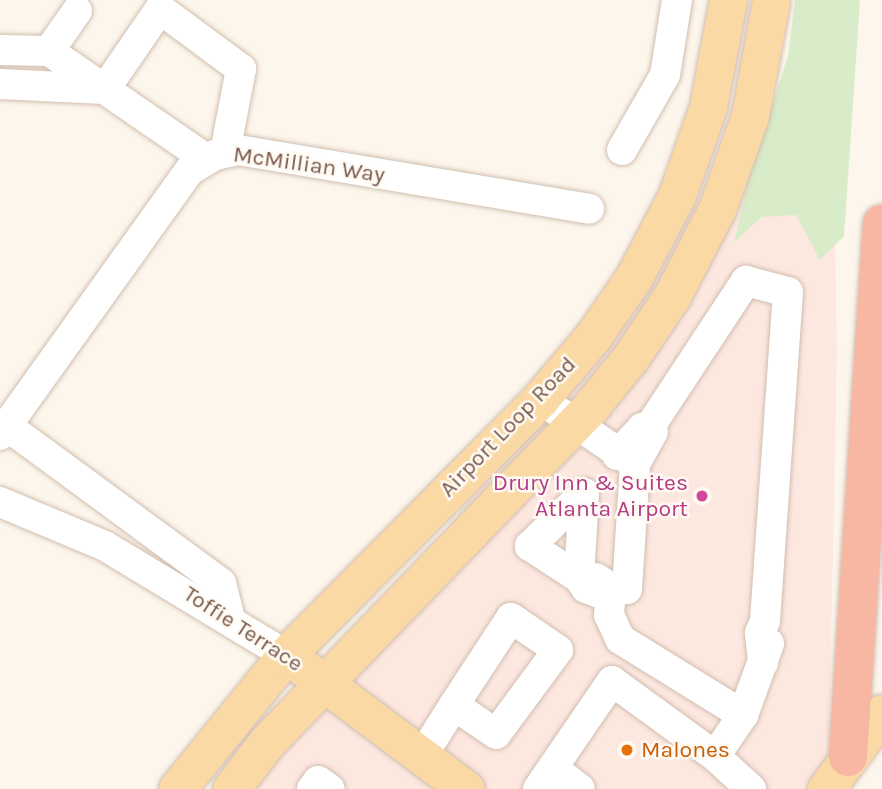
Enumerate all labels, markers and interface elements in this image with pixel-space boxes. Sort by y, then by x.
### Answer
street label: McMillian Way [232,141,386,189]
street label: Airport Loop Road [434,351,582,503]
place label: Drury Inn & Suites Atlanta Airport [493,469,688,523]
marker: Drury Inn & Suites Atlanta Airport [694,488,710,504]
street label: Toffie Terrace [178,580,308,678]
place label: Malones [641,736,730,764]
marker: Malones [619,742,635,758]

